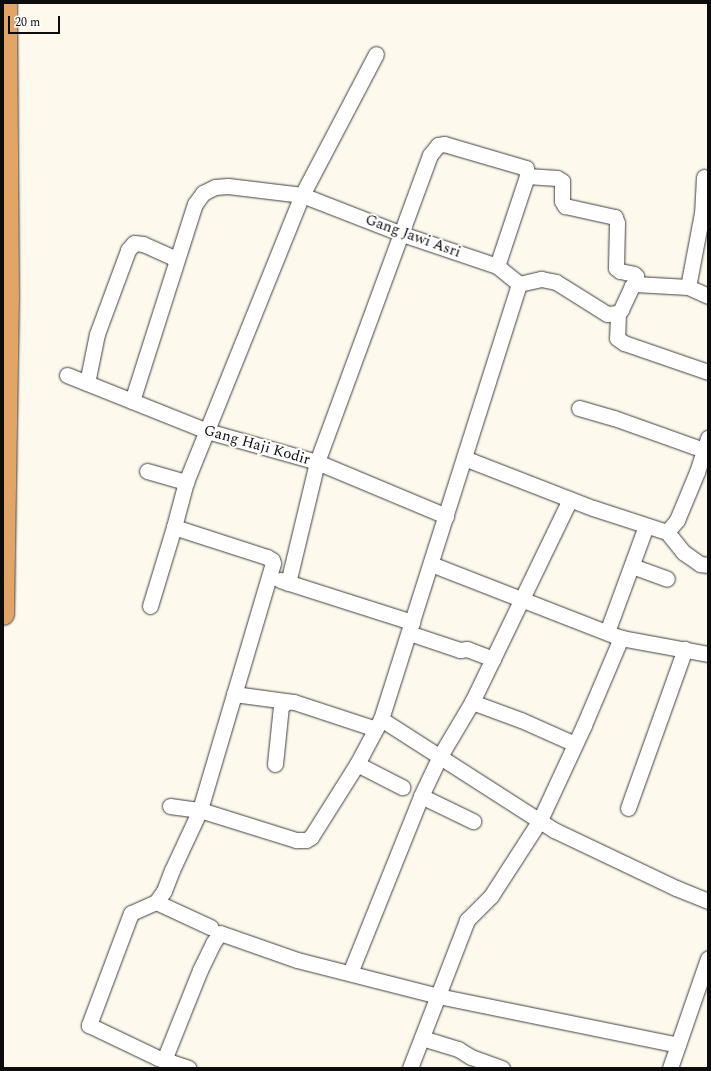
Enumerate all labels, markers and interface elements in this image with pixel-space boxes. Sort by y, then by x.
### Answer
scale bar [10,8,62,34]
text: 20 m [15,13,40,32]
street label: Gang Jawi Asri [363,210,463,262]
street label: Gang Haji Kodir [202,421,312,469]

